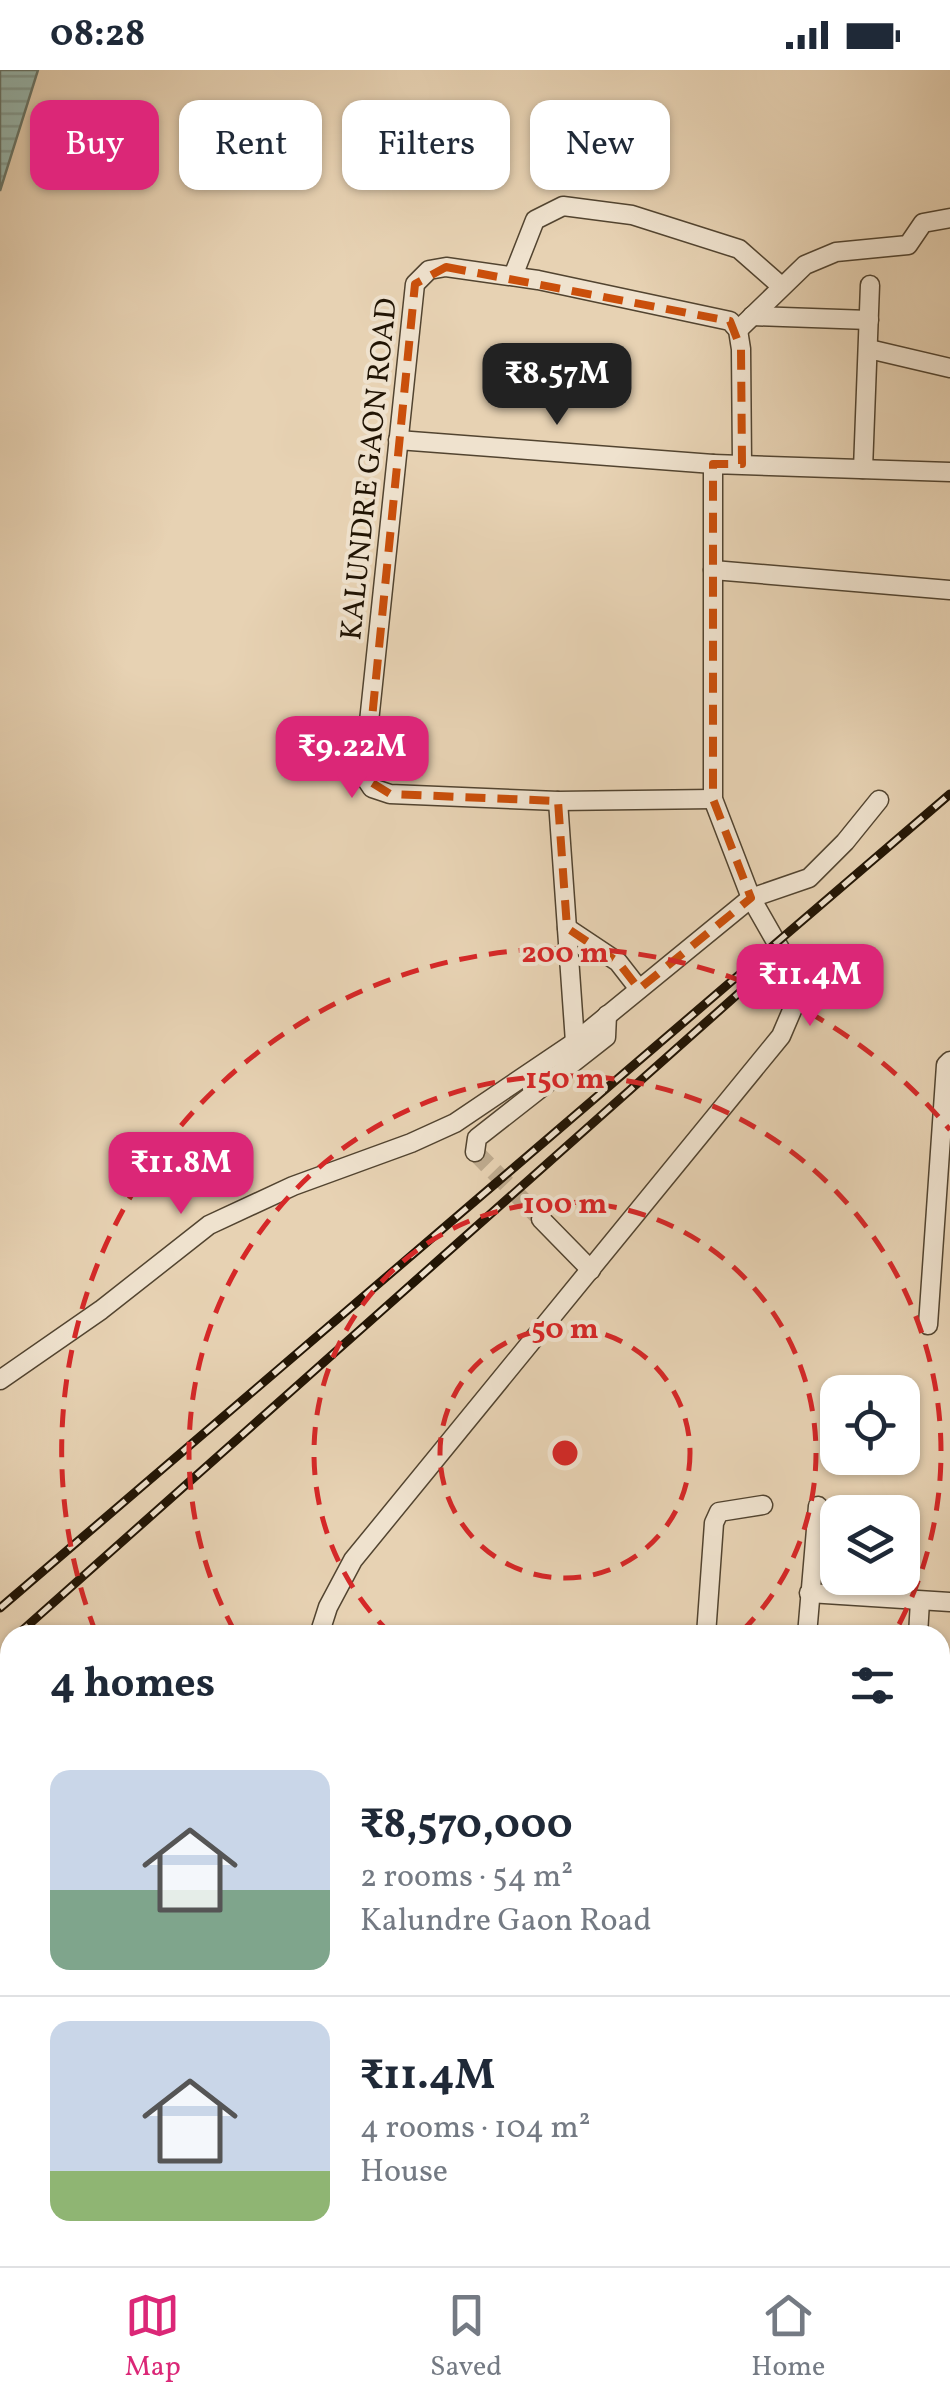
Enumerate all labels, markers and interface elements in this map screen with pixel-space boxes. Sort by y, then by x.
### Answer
text: 08:28 [50,9,145,62]
chip: Buy [30,100,159,190]
chip: Rent [179,100,322,190]
chip: Filters [342,100,510,190]
chip: New [530,100,670,190]
street label: KALUNDRE GAON ROAD [331,296,409,642]
pin: ₹8.57M [476,343,638,428]
text: ₹8.57M [504,353,610,397]
pin: ₹9.22M [271,716,433,801]
text: ₹9.22M [298,726,406,770]
text: 200 m [521,933,609,975]
pin: ₹11.4M [729,944,891,1029]
text: ₹11.4M [759,954,861,998]
text: 150 m [525,1059,605,1101]
pin: ₹11.8M [100,1132,262,1217]
text: ₹11.8M [131,1142,231,1186]
text: 100 m [523,1184,607,1226]
text: 50 m [531,1309,599,1351]
map controls [820,1375,920,1595]
button: locate [820,1375,920,1475]
centre of rings [547,1435,583,1471]
button: layers [820,1495,920,1595]
text: 4 homes [50,1656,215,1715]
icon: filters [845,1658,900,1713]
text: ₹8,570,000 [360,1797,573,1856]
icon: home [130,1810,250,1930]
text: 2 rooms · 54 m² [360,1856,573,1900]
text: Kalundre Gaon Road [360,1900,652,1944]
text: ₹11.4M [360,2048,495,2107]
icon: home [130,2061,250,2181]
text: 4 rooms · 104 m² [360,2107,591,2151]
text: House [360,2151,448,2195]
tab: Map [125,2288,181,2387]
tab: Saved [430,2288,502,2387]
tab: Home [751,2288,825,2387]

